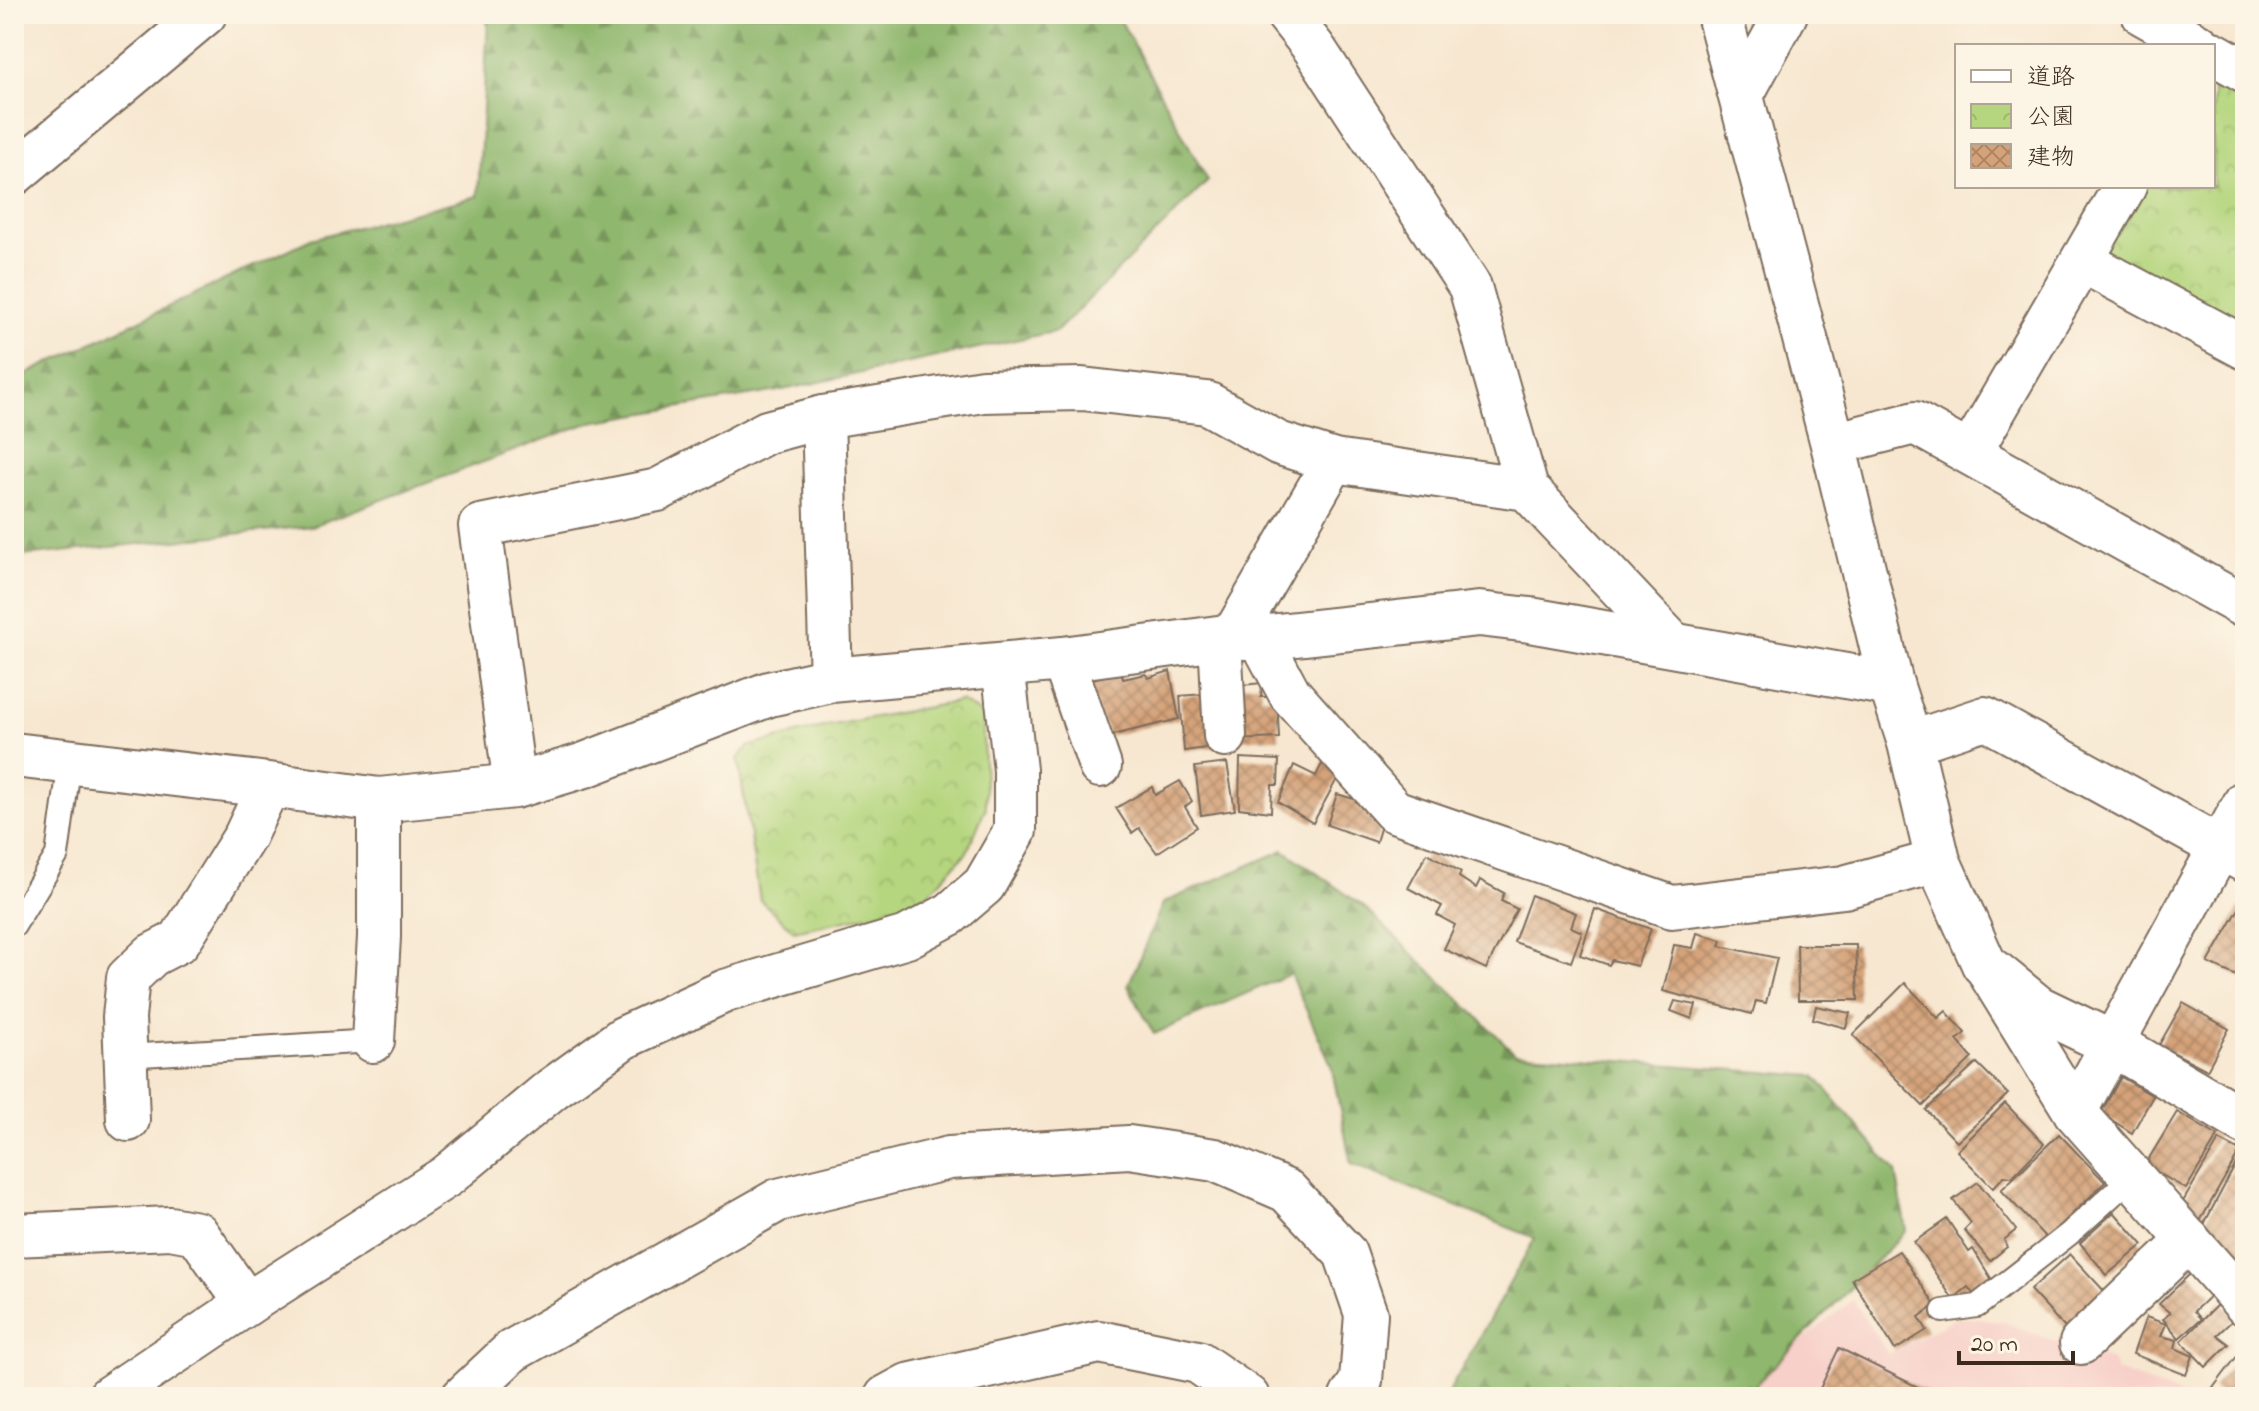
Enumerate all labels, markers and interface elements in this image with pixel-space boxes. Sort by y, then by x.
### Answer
legend [1955,44,2215,188]
text: 道路 [2027,61,2075,96]
text: 公園 [2027,101,2075,136]
text: 建物 [2027,141,2075,176]
scale bar [1959,1315,2073,1365]
text: 20 m [1971,1328,2018,1363]

